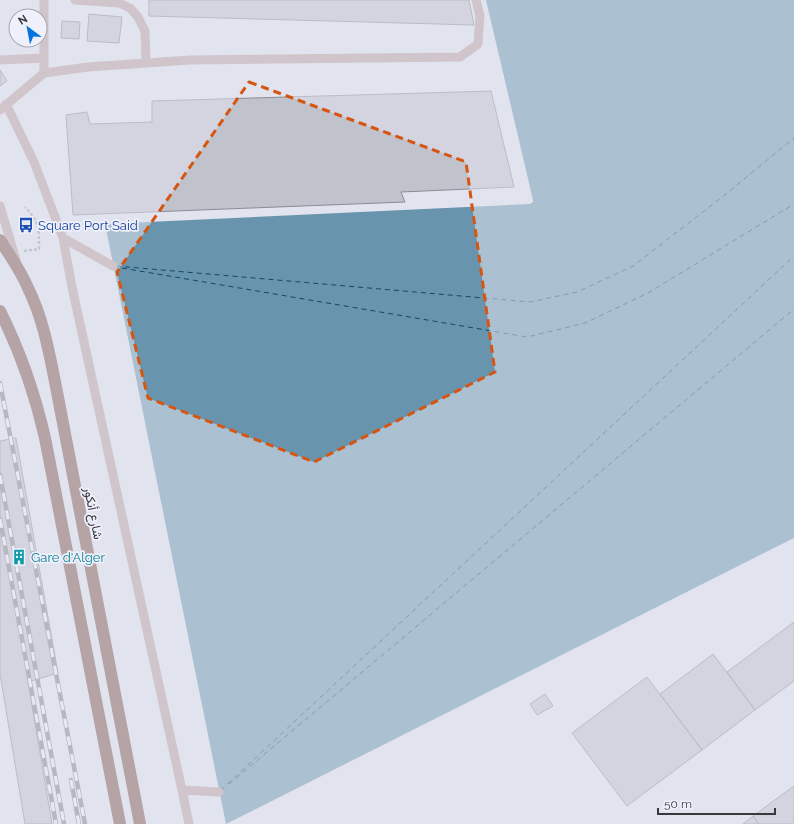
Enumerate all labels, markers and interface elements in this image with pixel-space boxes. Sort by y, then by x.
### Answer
north arrow [8,8,48,48]
text: N [16,12,30,28]
bus stop icon: Square Port Said [17,216,35,234]
place label: Square Port Said [38,218,138,233]
street label: شارع أنكور [79,485,106,541]
building icon: Gare d'Alger [10,548,28,566]
place label: Gare d'Alger [31,550,105,565]
scale bar [658,790,775,816]
text: 50 m [664,797,692,811]

